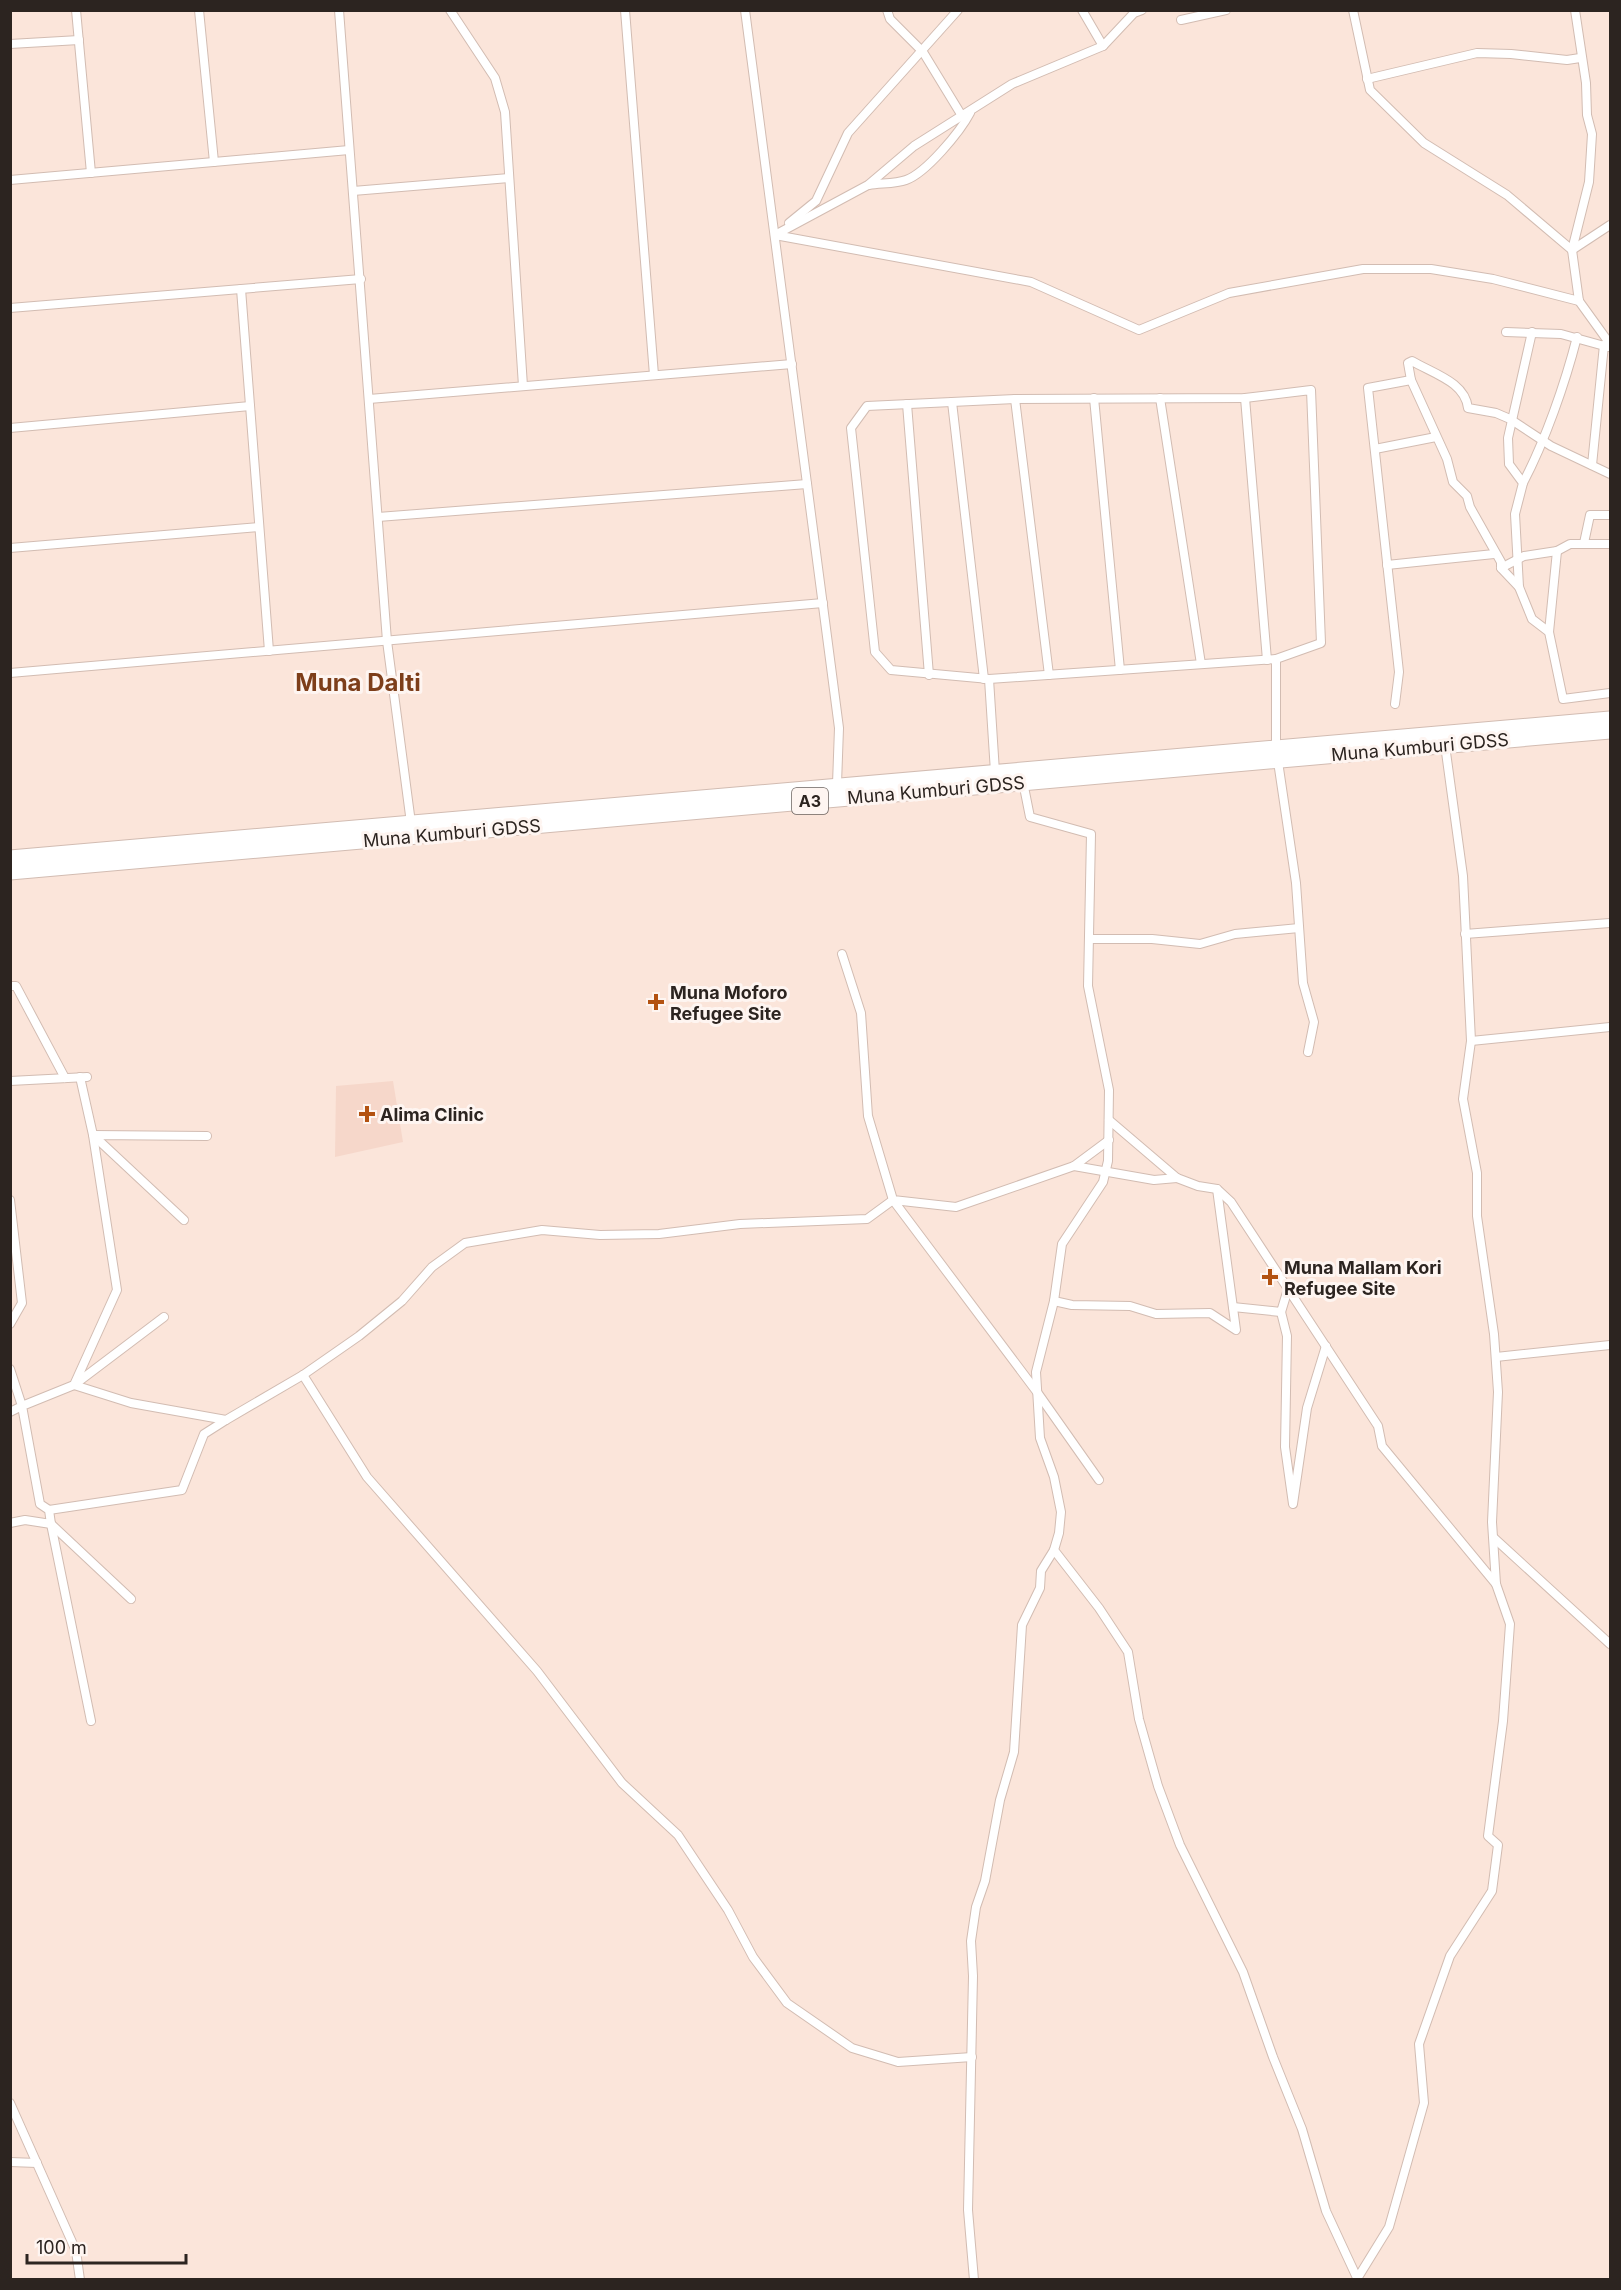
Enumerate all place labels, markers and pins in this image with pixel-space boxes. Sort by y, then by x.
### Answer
place label: Muna Moforo Refugee Site [670,982,787,1024]
marker: Muna Moforo Refugee Site [647,993,665,1011]
place label: Alima Clinic [380,1104,484,1125]
marker: Alima Clinic [358,1105,376,1123]
place label: Muna Mallam Kori Refugee Site [1284,1257,1442,1299]
marker: Muna Mallam Kori Refugee Site [1261,1268,1279,1286]

